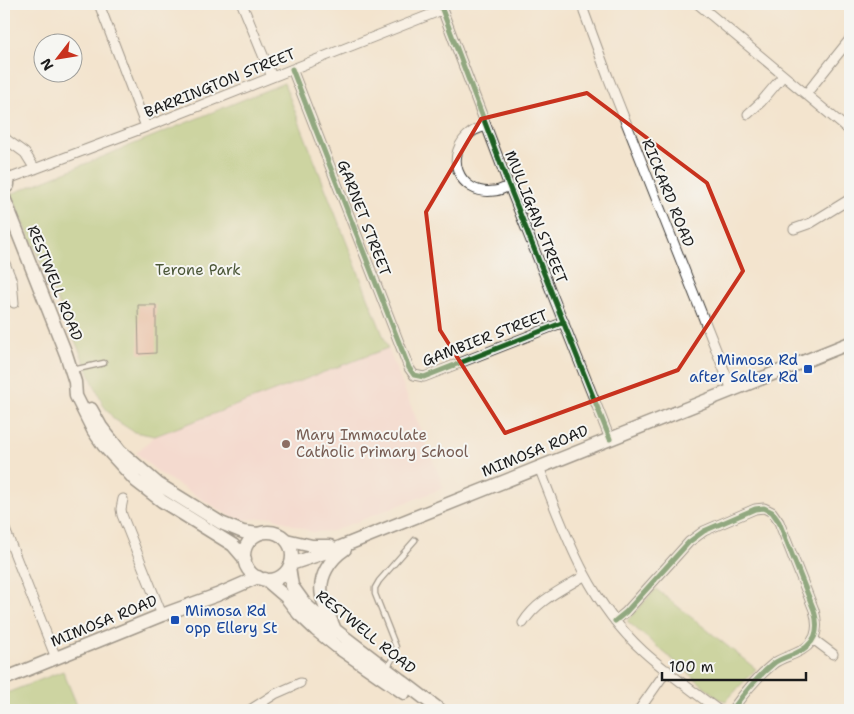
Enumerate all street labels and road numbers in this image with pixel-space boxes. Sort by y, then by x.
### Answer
street label: BARRINGTON STREET [141,44,299,122]
street label: RICKARD ROAD [637,136,699,250]
street label: MULLIGAN STREET [500,148,572,286]
street label: GARNET STREET [333,157,395,279]
street label: RESTWELL ROAD [23,222,87,344]
street label: GAMBIER STREET [419,305,551,371]
street label: MIMOSA ROAD [479,420,591,482]
street label: RESTWELL ROAD [312,586,420,679]
street label: MIMOSA ROAD [48,590,160,652]

